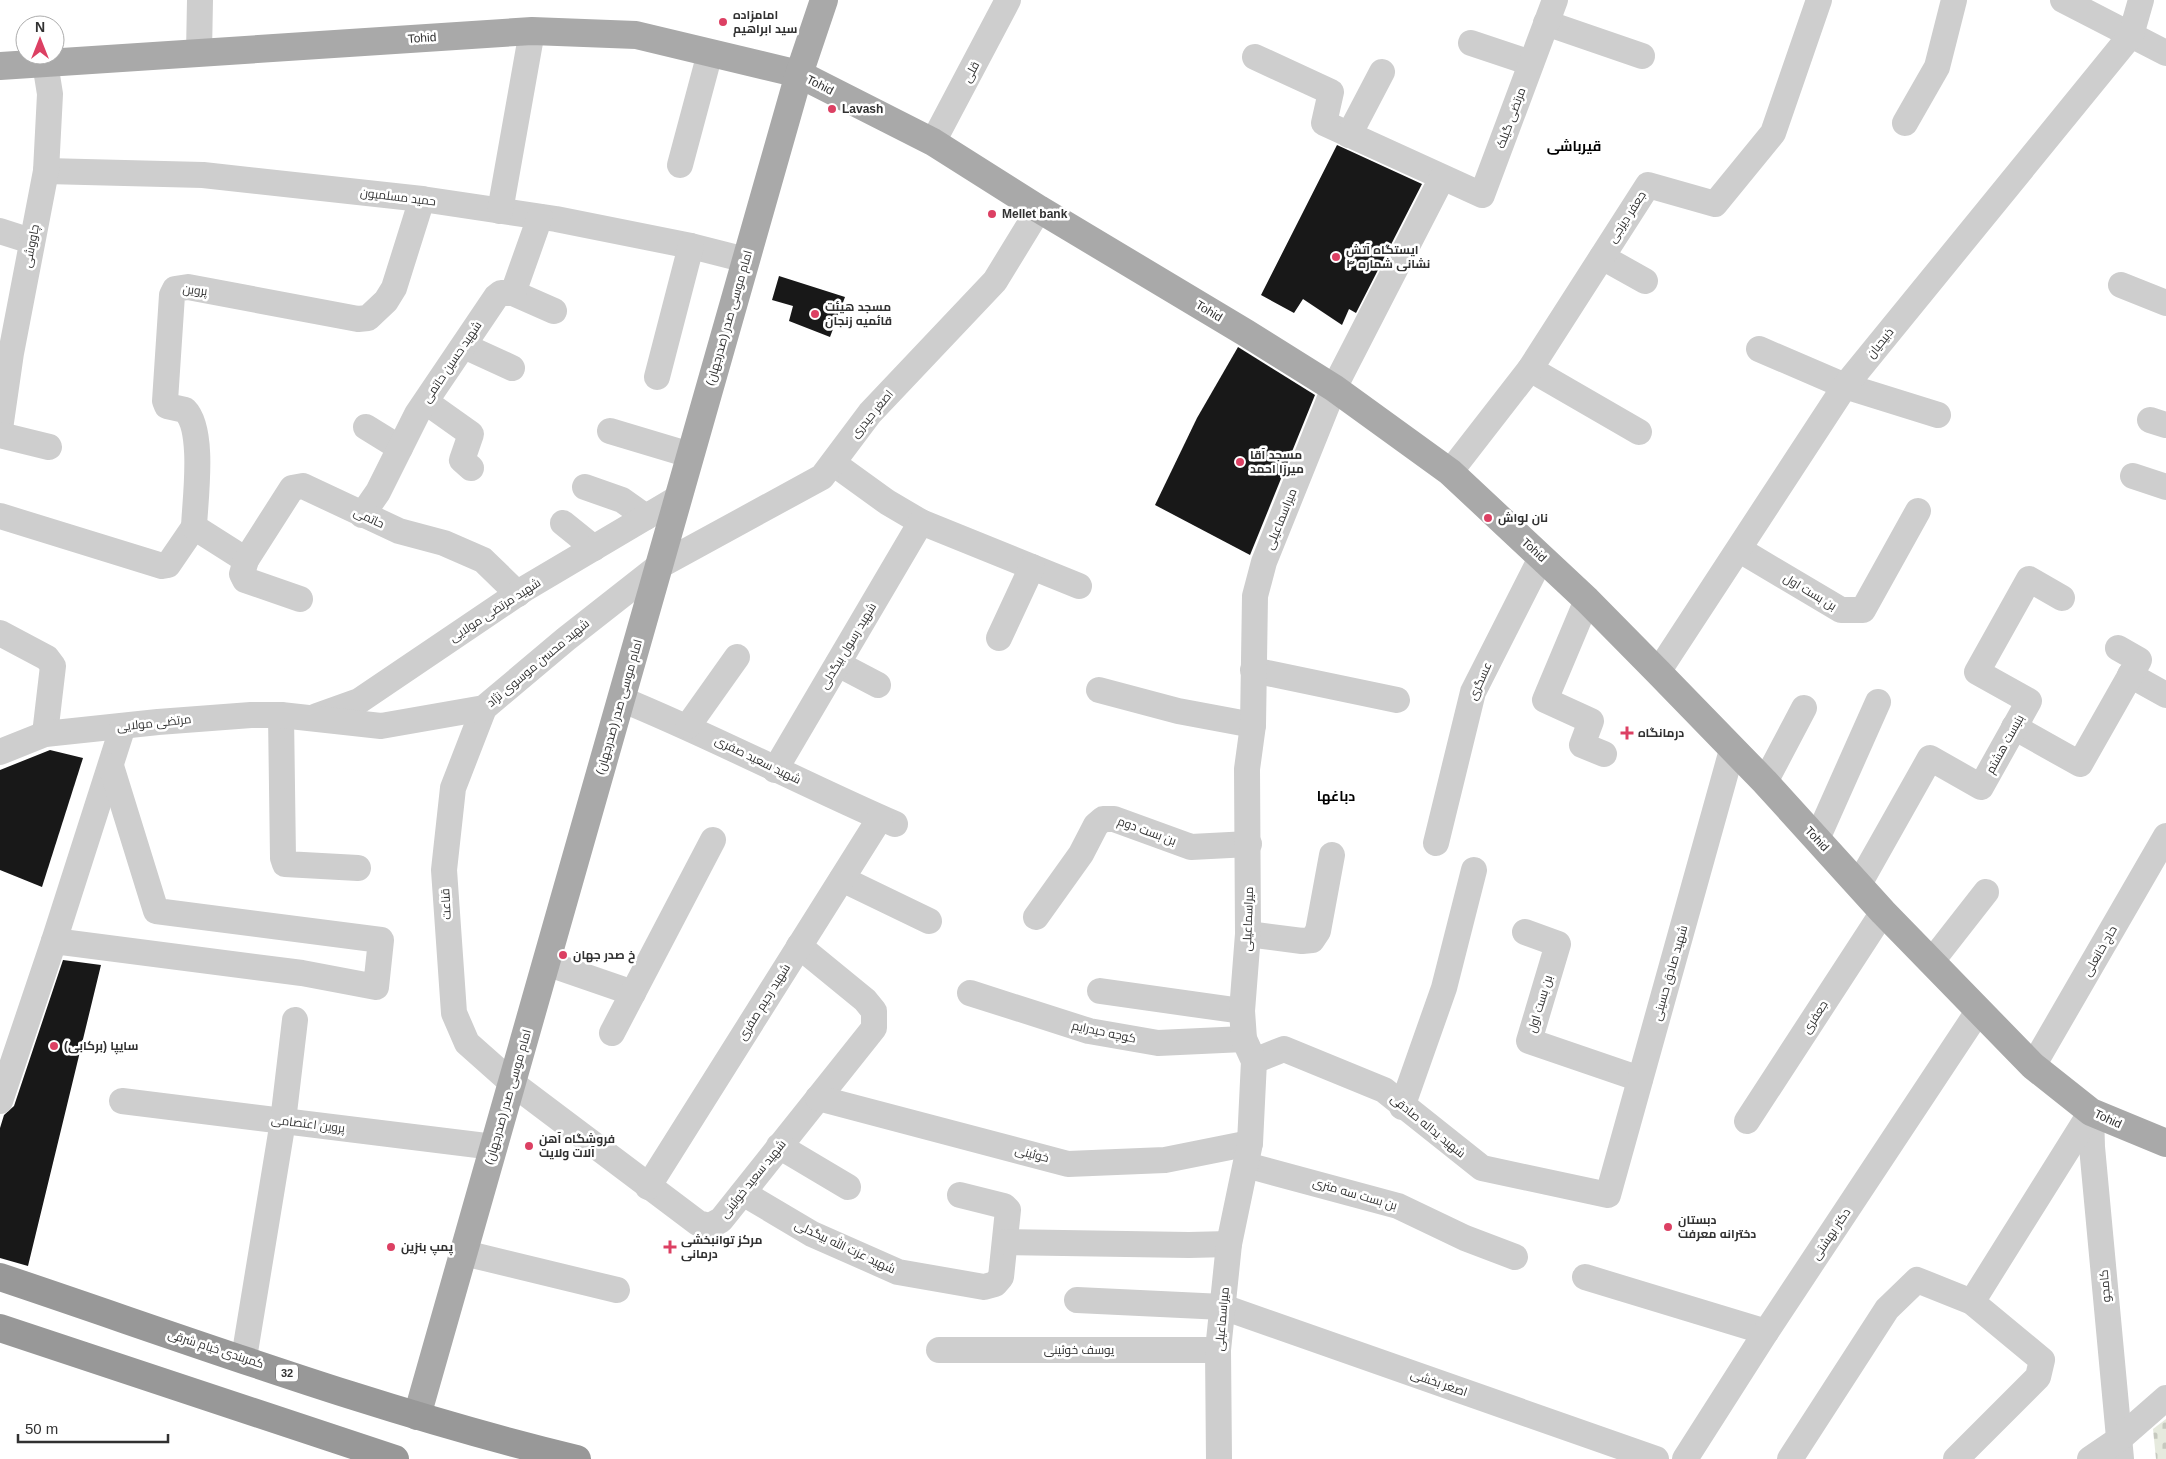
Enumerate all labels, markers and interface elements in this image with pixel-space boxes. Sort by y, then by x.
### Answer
place label: امامزاده سید ابراهیم [733,8,798,37]
north arrow [15,15,65,65]
marker: امامزاده سید ابراهیم [717,16,729,28]
text: N [35,19,45,35]
street label: Tohid [407,30,437,46]
street label: قلی [960,59,982,85]
street label: Tohid [804,72,836,98]
street label: مرتضی گیلک [1494,86,1528,150]
place label: Lavash [842,102,883,116]
marker: Lavash [826,103,838,115]
district label: قیرباشی [1547,138,1601,155]
street label: حمید مسلمیون [359,185,437,209]
street label: جعفر دیزجی [1605,189,1649,245]
place label: Mellet bank [1002,207,1068,221]
marker: Mellet bank [986,208,998,220]
street label: چاووشی [20,223,44,269]
place label: ایستگاه آتش نشانی شماره ۴ [1346,243,1430,272]
street label: (صدرجهان) امام موسی صدر [703,249,756,388]
marker: ایستگاه آتش نشانی شماره ۴ [1330,251,1342,263]
street label: پروین [182,282,209,300]
street label: Tohid [1193,298,1225,324]
place label: مسجد هیئت قائمیه زنجان [825,300,892,329]
marker: مسجد هیئت قائمیه زنجان [809,308,821,320]
street label: شهید حسین حاتمی [420,318,485,405]
street label: ذبیحیان [1864,325,1897,361]
street label: اصغر حیدری [848,387,896,441]
place label: مسجد آقا میرزا احمد [1250,448,1304,477]
marker: مسجد آقا میرزا احمد [1234,456,1246,468]
street label: میراسماعیلی [1262,486,1300,552]
street label: حاتمی [351,505,387,531]
place label: نان لواش [1498,511,1548,526]
marker: نان لواش [1482,512,1494,524]
street label: Tohid [1519,535,1549,565]
street label: بن بست اول [1781,571,1839,613]
street label: شهید مرتضی مولایی [447,575,543,645]
street label: شهید رسول بیگدلی [817,600,879,692]
street label: شهید محسن موسوی نژاد [484,616,592,710]
street label: (صدرجهان) امام موسی صدر [593,638,646,777]
street label: عسگری [1465,660,1495,702]
street label: مرتضی مولایی [116,712,192,734]
street label: بنبست هشتم [1983,712,2028,776]
marker: درمانگاه [1620,726,1634,740]
place label: درمانگاه [1638,726,1684,741]
street label: شهید سعید صفری [713,733,803,787]
district label: دباغها [1317,788,1355,805]
street label: بن بست دوم [1115,814,1178,849]
street label: Tohid [1802,824,1832,854]
street label: میراسماعیلی [1240,886,1256,952]
street label: قناعت [438,888,454,920]
street label: حاج خانعلی [2080,923,2121,979]
street label: شهید صادق حسینی [1650,924,1690,1022]
place label: خ صدر جهان [573,948,635,964]
marker: خ صدر جهان [557,949,569,961]
street label: شهید رحیم صفری [735,961,794,1043]
street label: بن بست اول [1525,974,1555,1034]
street label: جعفری [1799,998,1831,1036]
street label: کوچه حیدرایم [1070,1018,1137,1048]
street label: (صدرجهان) امام موسی صدر [482,1028,535,1167]
place label: سایپا (برکابی) [64,1039,138,1055]
marker: سایپا (برکابی) [48,1040,60,1052]
street label: شهید یداله صادقی [1388,1092,1468,1161]
street label: Tohid [2092,1107,2124,1131]
street label: پروین اعتصامی [270,1113,346,1138]
place label: فروشگاه آهن آلات ولایت [539,1132,615,1161]
street label: شهید سعید خوئینی [717,1137,789,1221]
marker: فروشگاه آهن آلات ولایت [523,1140,535,1152]
street label: خوئینی [1014,1143,1050,1165]
street label: بن بست سه متری [1311,1175,1399,1213]
street label: دکتر بهشتی [1809,1205,1854,1263]
place label: دبستان دخترانه معرفت [1678,1213,1756,1242]
street label: شهید عزت الله بیگدلی [792,1217,898,1276]
marker: دبستان دخترانه معرفت [1662,1221,1674,1233]
place label: مرکز توانبخشی درمانی [681,1233,762,1262]
place label: پمپ بنزین [401,1240,454,1256]
marker: مرکز توانبخشی درمانی [663,1240,677,1254]
marker: پمپ بنزین [385,1241,397,1253]
street label: کامجو [2097,1269,2113,1303]
street label: میراسماعیلی [1212,1286,1232,1352]
street label: کمربندی خیام شرقی [166,1327,266,1372]
street label: یوسف خوئینی [1044,1343,1115,1357]
road number: 32 [276,1365,298,1382]
street label: اصغر بخشی [1409,1367,1469,1399]
scale bar [18,1412,168,1444]
text: 50 m [25,1420,58,1437]

